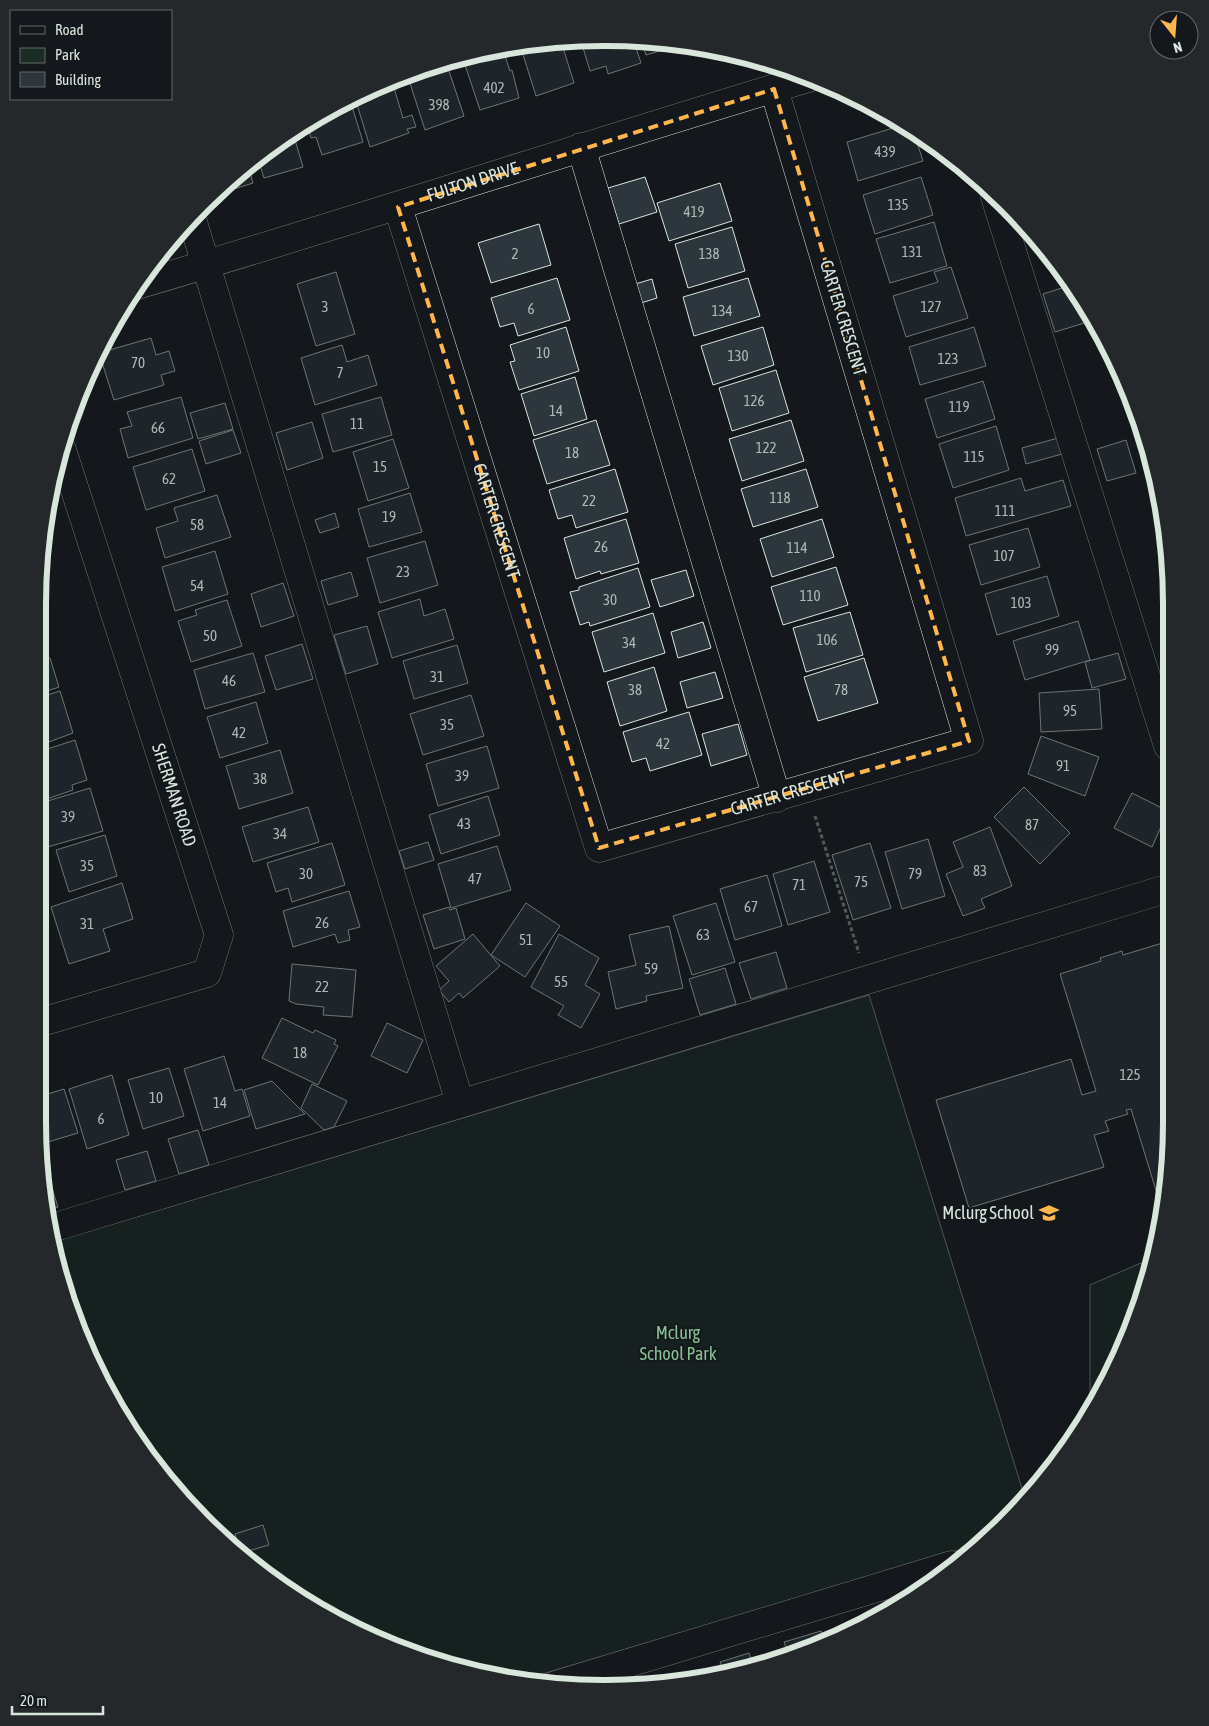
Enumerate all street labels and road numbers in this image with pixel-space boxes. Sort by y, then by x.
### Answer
street label: FULTON DRIVE [424,157,521,206]
street label: CARTER CRESCENT [816,258,871,378]
street label: CARTER CRESCENT [469,461,525,581]
street label: SHERMAN ROAD [148,741,201,849]
street label: CARTER CRESCENT [728,766,849,819]

